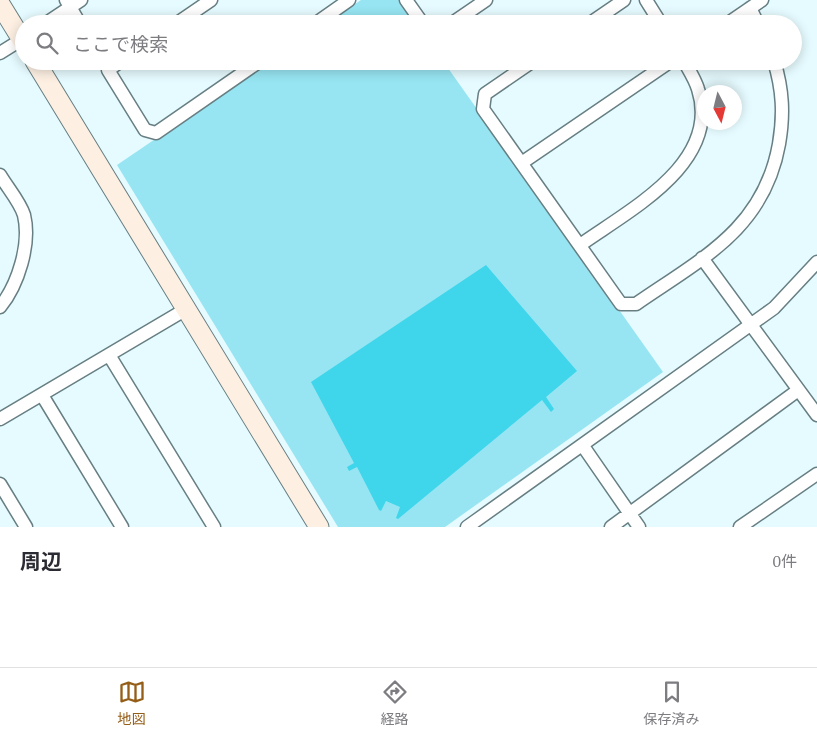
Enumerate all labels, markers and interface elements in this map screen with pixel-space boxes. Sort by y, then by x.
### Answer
search box [15,15,802,70]
icon: search [33,29,61,57]
text: ここで検索 [73,31,168,56]
north arrow [697,85,742,130]
text: 周辺 [20,547,62,575]
text: 0件 [772,550,797,572]
tab: 地図 [118,678,146,728]
tab: 経路 [381,678,409,728]
tab: 保存済み [644,678,700,728]

